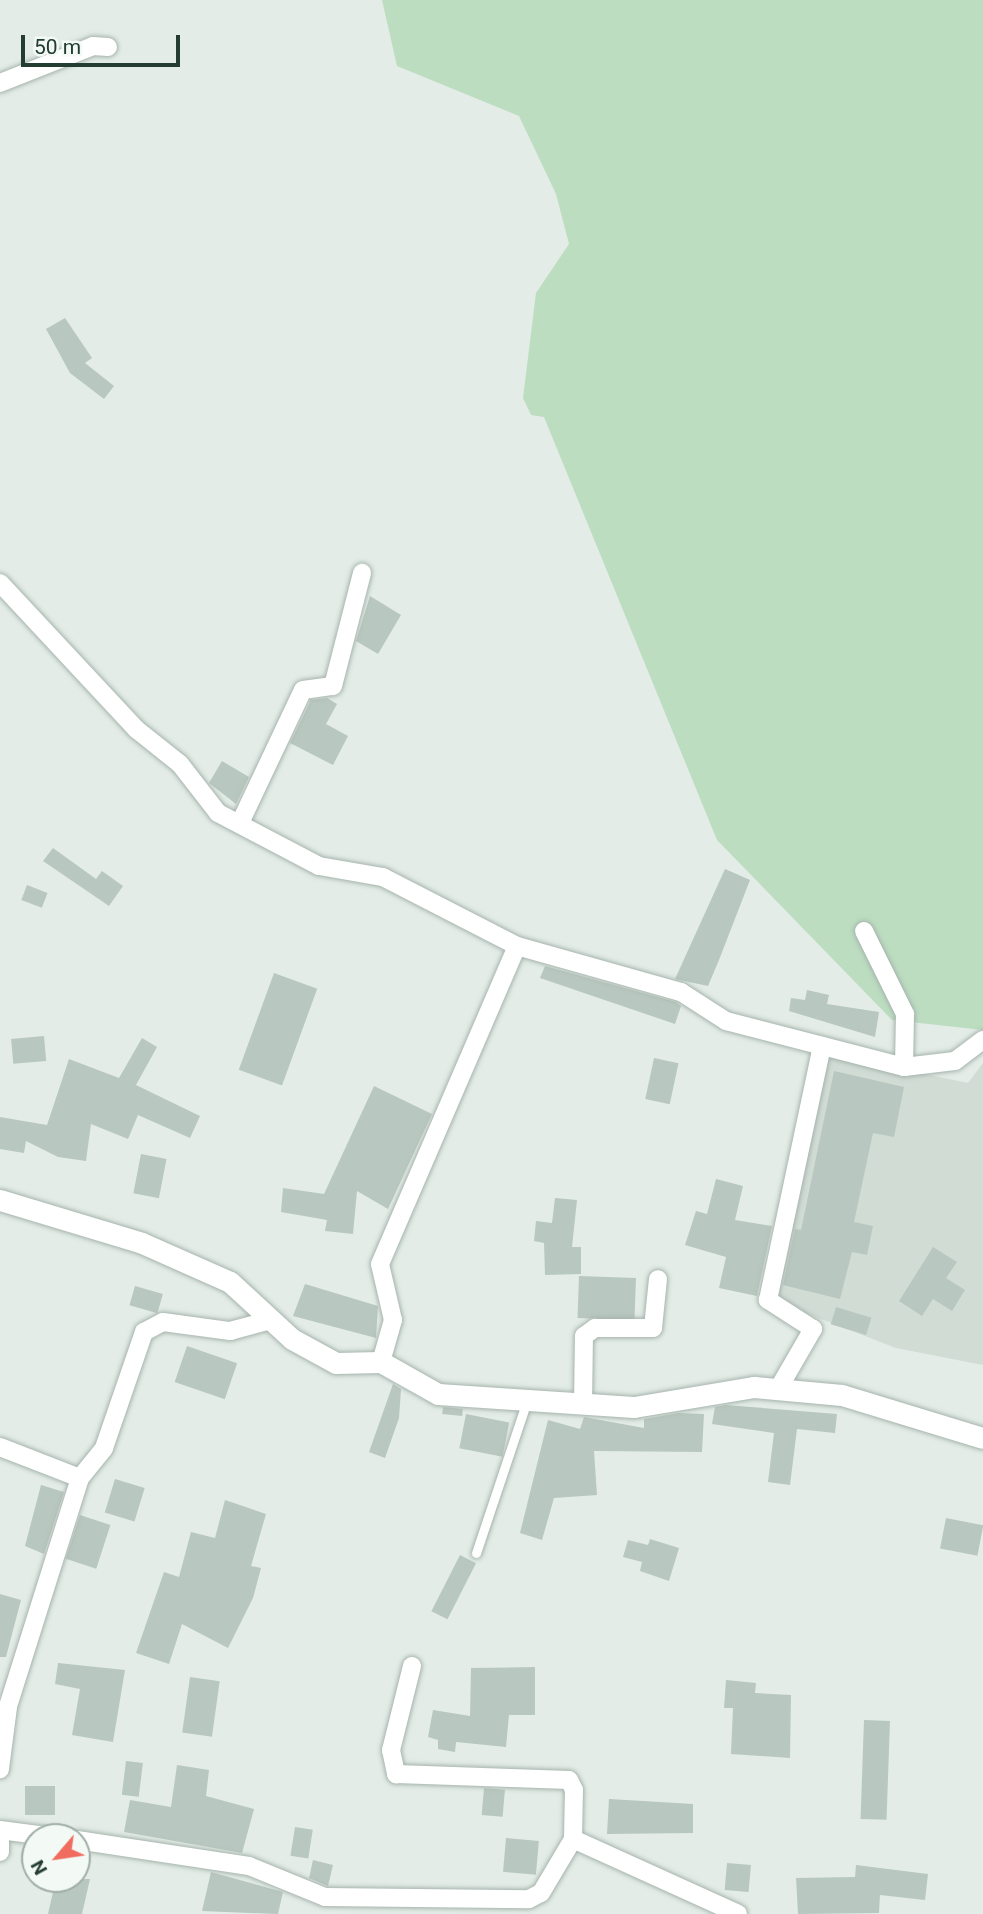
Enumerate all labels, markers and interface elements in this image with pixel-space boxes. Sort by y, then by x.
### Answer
scale bar [24,21,184,65]
text: 50 m [34,35,81,59]
north arrow [21,1823,91,1893]
text: N [26,1856,52,1879]

